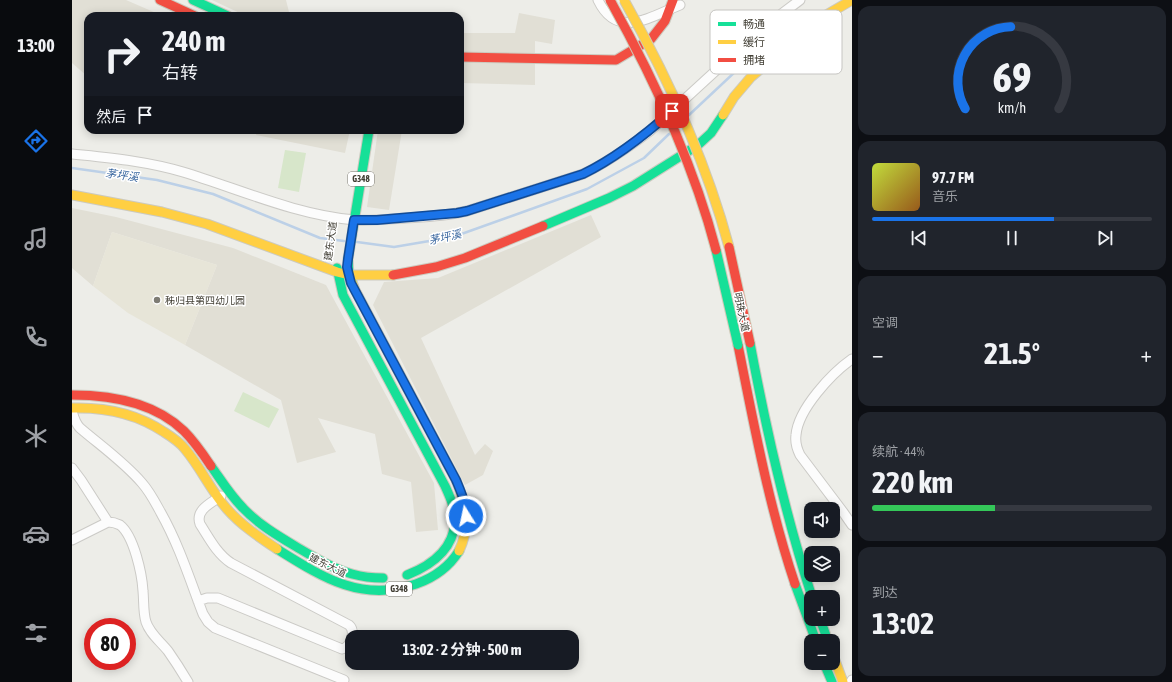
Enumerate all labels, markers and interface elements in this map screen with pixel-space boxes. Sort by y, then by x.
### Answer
legend [710,10,842,74]
text: 畅通 [743,18,765,30]
text: 240 m [162,25,225,57]
icon: right [96,28,148,80]
text: 13:00 [17,35,55,56]
text: 缓行 [743,36,765,48]
text: 69 [992,52,1032,100]
text: 拥堵 [743,54,765,66]
text: 右转 [162,62,198,83]
pin [655,94,689,128]
text: km/h [998,99,1026,115]
icon: arrive [661,100,683,122]
icon: arrive [134,104,156,126]
text: 然后 [96,108,126,125]
icon: directions [22,127,50,155]
water label: 茅坪溪 [105,167,140,183]
text: 97.7 FM [932,169,974,186]
road number: G348 [348,172,374,186]
text: 音乐 [932,189,958,204]
street label: 建东大道 [322,220,339,262]
icon: music [22,225,50,253]
water label: 茅坪溪 [428,227,463,247]
icon: previous [908,227,930,249]
icon: pause [1001,227,1023,249]
icon: next [1094,227,1116,249]
street label: 明珠大道 [732,291,751,333]
marker: 秭归县第四幼儿园 [152,295,162,305]
place label: 秭归县第四幼儿园 [165,295,245,306]
text: 空调 [872,315,898,330]
icon: phone [22,323,50,351]
text: 21.5° [984,336,1040,370]
text: − [872,341,883,367]
text: + [1141,341,1152,367]
icon: climate [22,422,50,450]
text: 续航 · 44% [872,444,925,459]
text: 220 km [872,465,953,499]
position arrow [445,495,487,537]
map controls [804,502,840,670]
button: sound [804,502,840,538]
icon: car [22,520,50,548]
button: layers [804,546,840,582]
street label: 建东大道 [307,552,348,579]
road number: G348 [386,582,412,596]
text: 到达 [872,585,898,600]
button: + [804,590,840,626]
text: 13:02 [872,606,934,640]
speed limit sign: 80 [84,618,136,670]
icon: filters [22,619,50,647]
button: − [804,634,840,670]
text: 13:02 · 2 分钟 · 500 m [403,641,521,658]

